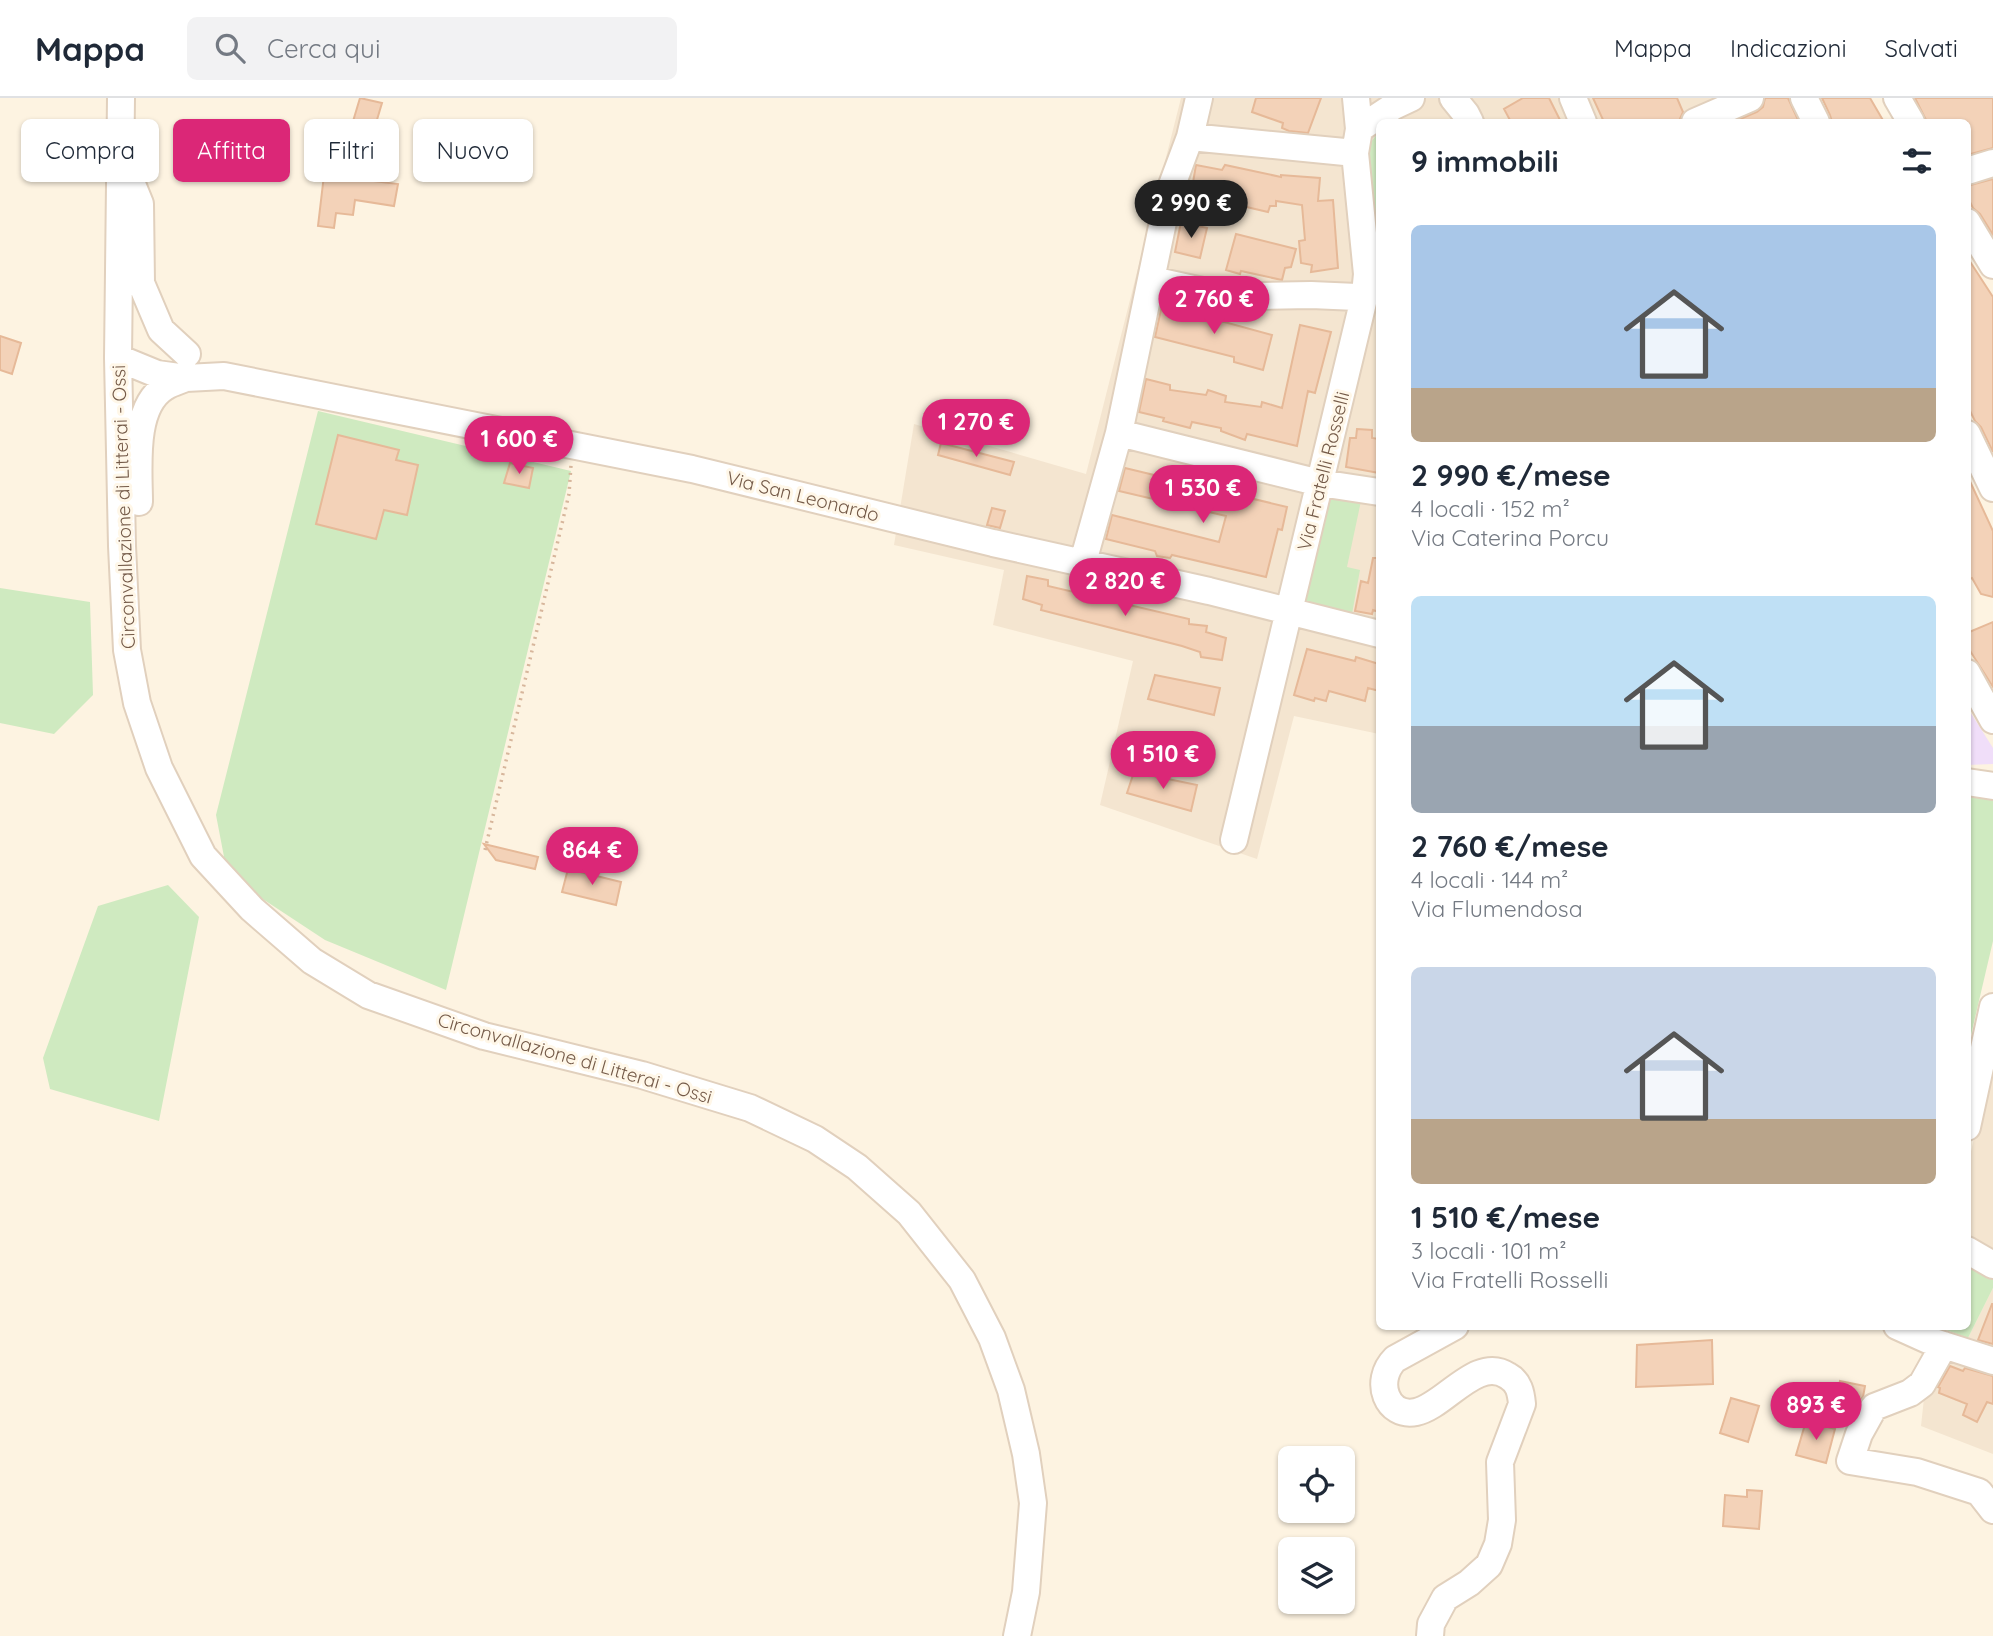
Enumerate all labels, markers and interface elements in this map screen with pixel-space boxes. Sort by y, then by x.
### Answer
search box [187,17,677,80]
text: Mappa [35,28,145,69]
icon: search [211,29,249,67]
text: Cerca qui [267,32,380,65]
text: Mappa [1614,33,1692,63]
text: Indicazioni [1730,33,1847,63]
text: Salvati [1885,33,1958,63]
chip: Compra [21,119,159,182]
chip: Affitta [173,119,290,182]
chip: Filtri [304,119,399,182]
chip: Nuovo [413,119,533,182]
text: 9 immobili [1411,142,1559,180]
icon: filters [1898,142,1936,180]
pin: 2 990 € [1126,180,1256,240]
text: 2 990 € [1151,188,1231,217]
icon: home [1611,271,1737,397]
pin: 2 760 € [1149,276,1279,336]
text: 2 760 € [1174,284,1254,313]
street label: Circonvallazione di Litterai - Ossi [106,365,140,649]
street label: Via Fratelli Rosselli [1292,389,1354,553]
pin: 1 270 € [911,400,1041,459]
text: 1 270 € [938,407,1014,436]
pin: 1 600 € [454,416,584,476]
text: 1 600 € [480,424,558,453]
text: 2 990 €/mese [1411,456,1611,494]
street label: Via San Leonardo [724,465,882,527]
pin: 1 530 € [1138,466,1268,525]
text: 1 530 € [1165,473,1241,502]
text: 4 locali · 152 m² [1411,494,1570,523]
text: Via Caterina Porcu [1411,523,1609,552]
pin: 2 820 € [1060,559,1190,618]
text: 2 820 € [1085,566,1165,595]
icon: home [1611,642,1737,768]
pin: 1 510 € [1098,732,1228,791]
text: 1 510 € [1127,739,1199,768]
text: 2 760 €/mese [1411,827,1609,865]
pin: 864 € [543,828,641,887]
text: 864 € [562,835,622,864]
text: 4 locali · 144 m² [1411,865,1568,894]
text: Via Flumendosa [1411,894,1583,923]
street label: Circonvallazione di Litterai - Ossi [435,1007,715,1109]
icon: home [1611,1013,1737,1139]
text: 1 510 €/mese [1411,1198,1600,1236]
text: 3 locali · 101 m² [1411,1236,1567,1265]
text: Via Fratelli Rosselli [1411,1265,1608,1294]
pin: 893 € [1767,1382,1865,1442]
text: 893 € [1787,1390,1845,1419]
map controls [1278,1446,1355,1614]
button: locate [1278,1446,1355,1523]
button: layers [1278,1537,1355,1614]

